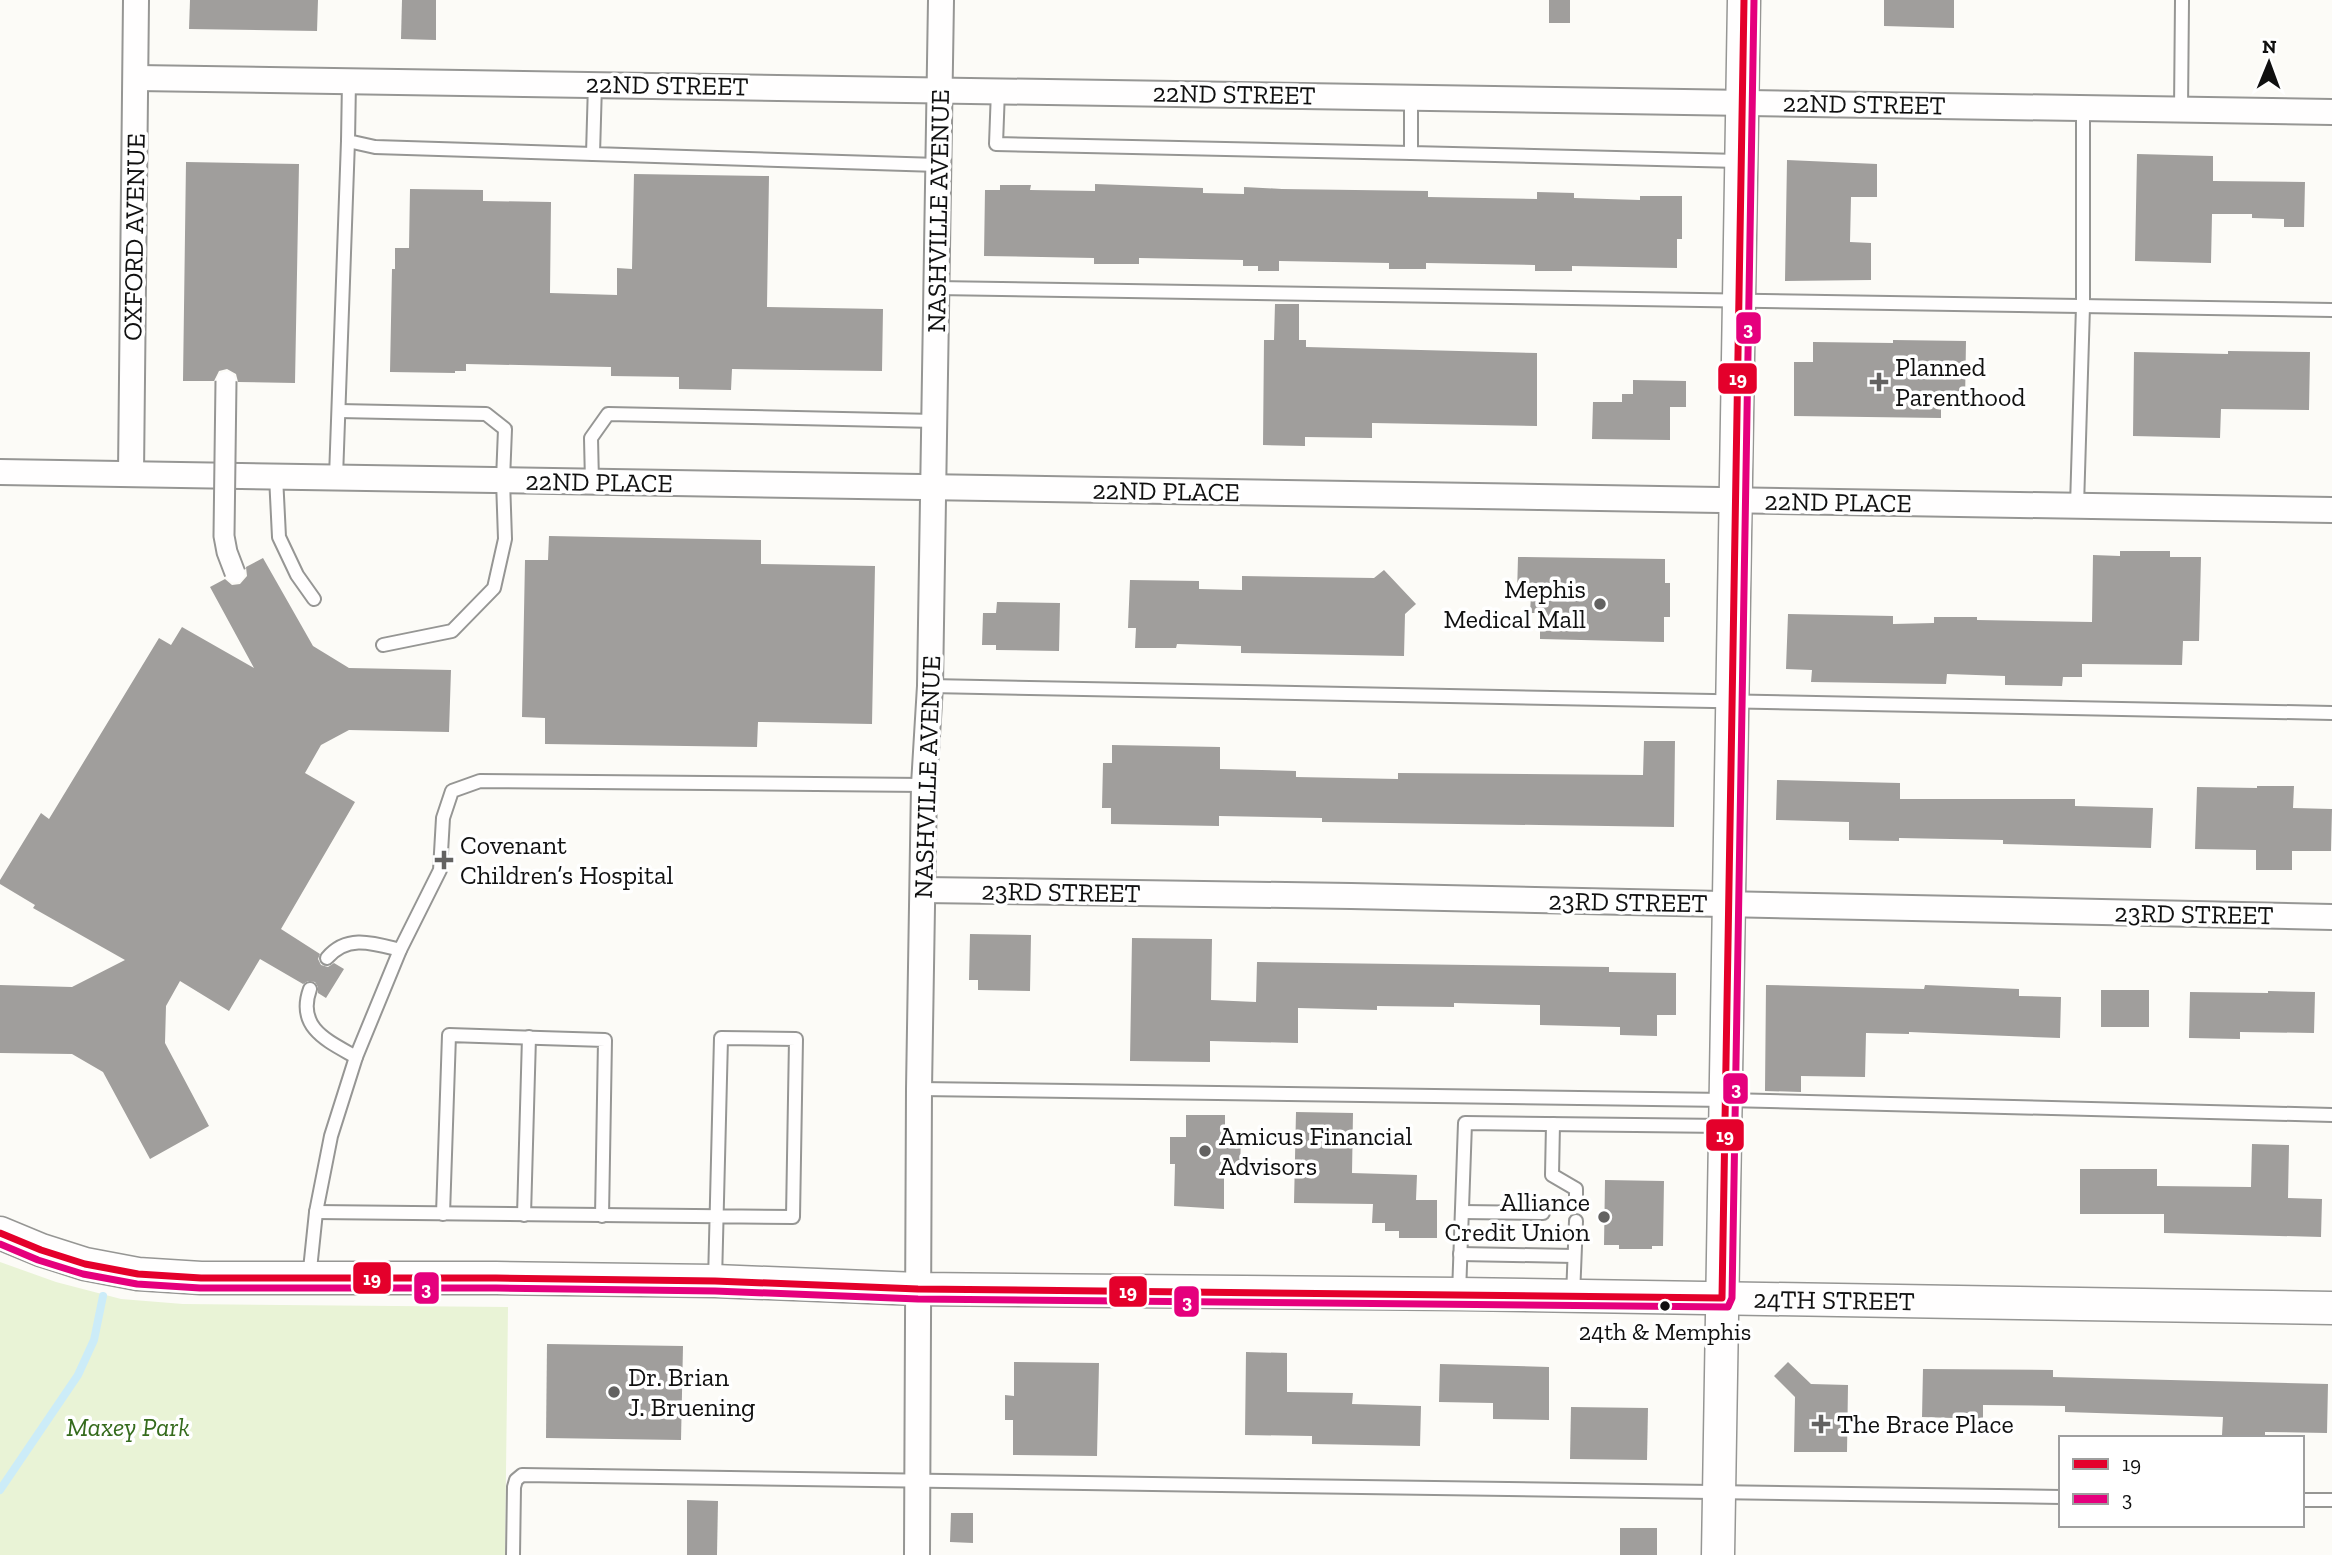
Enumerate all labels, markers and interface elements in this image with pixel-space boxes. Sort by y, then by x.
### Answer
north arrow [2234,28,2304,98]
text: N [2262,35,2277,58]
street label: 22ND STREET [585,68,749,102]
street label: 22ND STREET [1152,77,1316,111]
street label: 22ND STREET [1782,87,1946,121]
street label: NASHVILLE AVENUE [920,89,956,333]
street label: OXFORD AVENUE [116,133,152,341]
line badge: 3 [1735,311,1762,345]
text: 3 [1743,317,1753,340]
place label: Planned Parenthood [1895,351,2026,413]
line badge: 19 [1717,362,1758,395]
text: 19 [1729,367,1747,390]
marker: Planned Parenthood [1869,372,1889,392]
street label: 22ND PLACE [525,465,673,499]
street label: 22ND PLACE [1092,474,1240,508]
street label: 22ND PLACE [1764,485,1912,519]
place label: Mephis Medical Mall [1443,573,1586,635]
marker: Mephis Medical Mall [1592,596,1608,612]
street label: NASHVILLE AVENUE [907,655,947,899]
place label: Covenant Children’s Hospital [460,829,674,891]
marker: Covenant Children’s Hospital [434,850,454,870]
street label: 23RD STREET [981,875,1141,909]
street label: 23RD STREET [1548,885,1708,919]
street label: 23RD STREET [2114,897,2274,931]
line badge: 3 [1722,1072,1749,1105]
text: 3 [1731,1077,1741,1100]
line badge: 19 [1705,1118,1745,1152]
place label: Amicus Financial Advisors [1219,1120,1412,1182]
text: 19 [1716,1124,1734,1147]
marker: Amicus Financial Advisors [1197,1143,1213,1159]
place label: Alliance Credit Union [1445,1186,1590,1248]
marker: Alliance Credit Union [1596,1209,1612,1225]
line badge: 19 [352,1261,392,1295]
text: 19 [363,1267,381,1290]
line badge: 3 [413,1271,440,1305]
line badge: 19 [1108,1275,1148,1308]
text: 3 [421,1277,431,1300]
text: 19 [1119,1280,1137,1303]
street label: 24TH STREET [1753,1283,1915,1317]
line badge: 3 [1173,1285,1200,1318]
text: 3 [1182,1290,1192,1313]
marker: 24th & Memphis [1658,1299,1672,1313]
place label: 24th & Memphis [1579,1317,1751,1346]
place label: Dr. Brian J. Bruening [628,1361,755,1423]
marker: Dr. Brian J. Bruening [606,1384,622,1400]
place label: The Brace Place [1837,1408,2014,1440]
park label: Maxey Park [66,1411,190,1443]
marker: The Brace Place [1811,1414,1831,1434]
legend [2059,1436,2304,1527]
text: 19 [2122,1451,2141,1476]
text: 3 [2122,1486,2132,1511]

